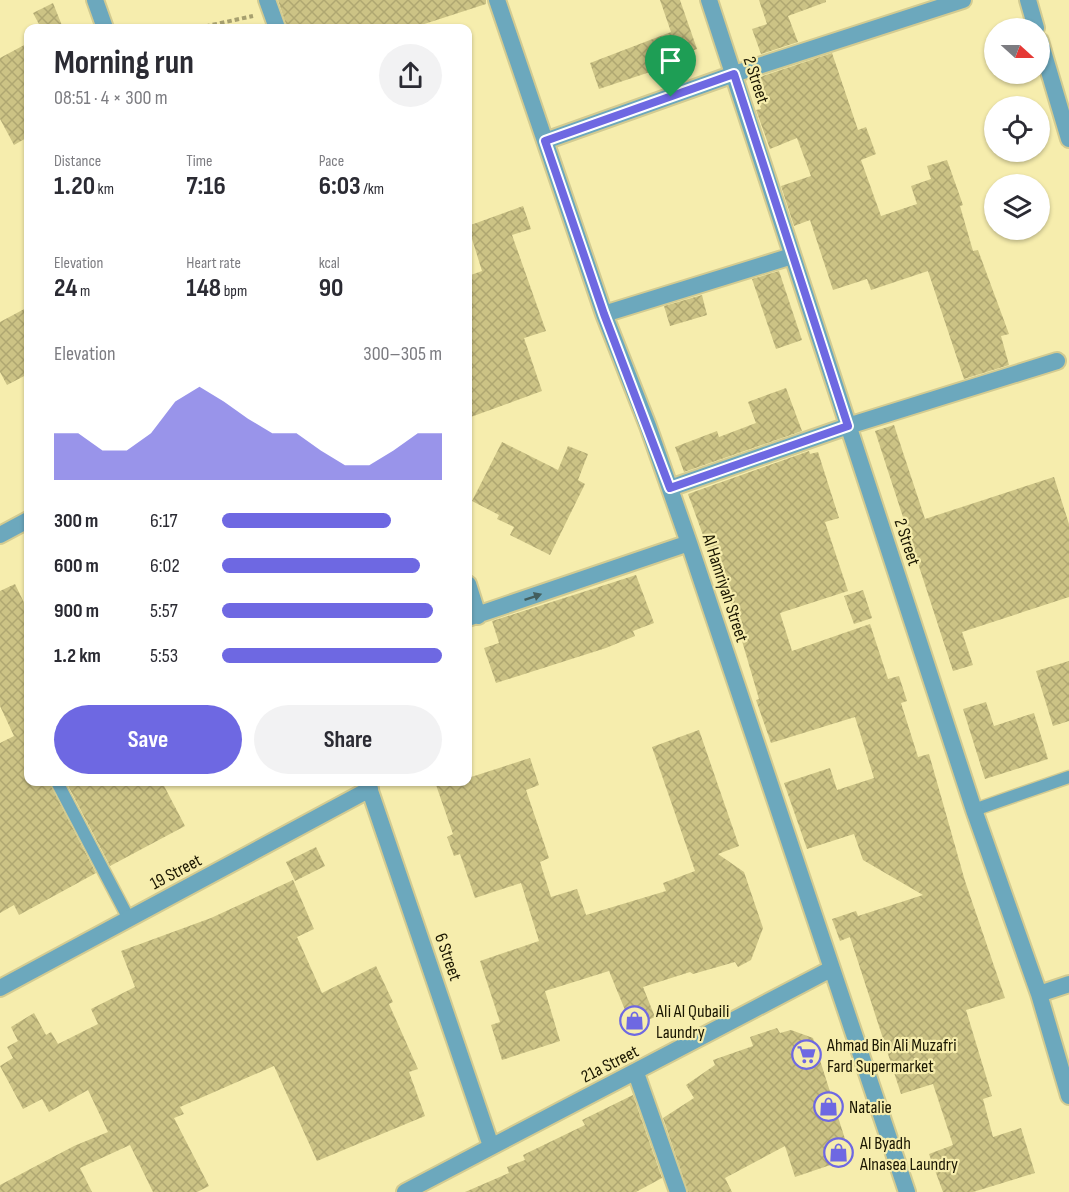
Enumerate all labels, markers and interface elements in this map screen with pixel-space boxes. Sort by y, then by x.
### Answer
north arrow [984,18,1050,84]
map controls [984,18,1050,240]
pin [645,35,696,97]
text: Morning run [54,43,194,83]
button: share [379,44,442,107]
icon: arrive [654,44,687,77]
street label: 2 Street [739,54,774,107]
text: 08:51 · 4 × 300 m [54,86,168,110]
button: locate [984,96,1050,162]
text: Distance [54,152,101,171]
text: Time [186,152,213,171]
text: Pace [319,152,344,171]
text: 1.20 [54,171,95,202]
text: 7:16 [186,171,226,202]
text: 6:03 [319,171,361,202]
button: layers [984,174,1050,240]
text: km [95,180,114,199]
text: /km [361,180,384,199]
text: Elevation [54,254,103,273]
text: Heart rate [186,254,241,273]
text: kcal [319,254,340,273]
text: 24 [54,273,77,304]
text: 148 [186,273,221,304]
text: 90 [319,273,343,304]
text: m [77,282,90,301]
text: bpm [221,282,247,301]
text: Elevation [54,342,116,366]
text: 300–305 m [363,342,442,366]
text: 300 m [54,509,98,533]
text: 6:17 [150,509,178,533]
street label: 2 Street [890,516,925,569]
street label: Al Hamriyah Street [697,530,753,645]
text: 600 m [54,554,99,578]
text: 6:02 [150,554,180,578]
one-way arrow [524,591,542,601]
text: 900 m [54,599,99,623]
text: 5:57 [150,599,178,623]
text: 1.2 km [54,644,101,668]
text: 5:53 [150,644,178,668]
button: Save [54,705,242,774]
button: Share [254,705,442,774]
street label: 19 Street [147,850,206,894]
street label: 6 Street [430,931,466,984]
place label: Ali Al Qubaili Laundry [655,1001,729,1043]
shop icon: Ali Al Qubaili Laundry [619,1005,651,1037]
place label: Ahmad Bin Ali Muzafri Fard Supermarket [826,1035,957,1077]
supermarket icon: Ahmad Bin Ali Muzafri Fard Supermarket [790,1039,822,1071]
street label: 21a Street [578,1040,643,1087]
shop icon: Natalie [812,1091,844,1123]
place label: Natalie [849,1097,892,1118]
place label: Al Byadh Alnasea Laundry [859,1133,958,1175]
shop icon: Al Byadh Alnasea Laundry [823,1137,855,1169]

